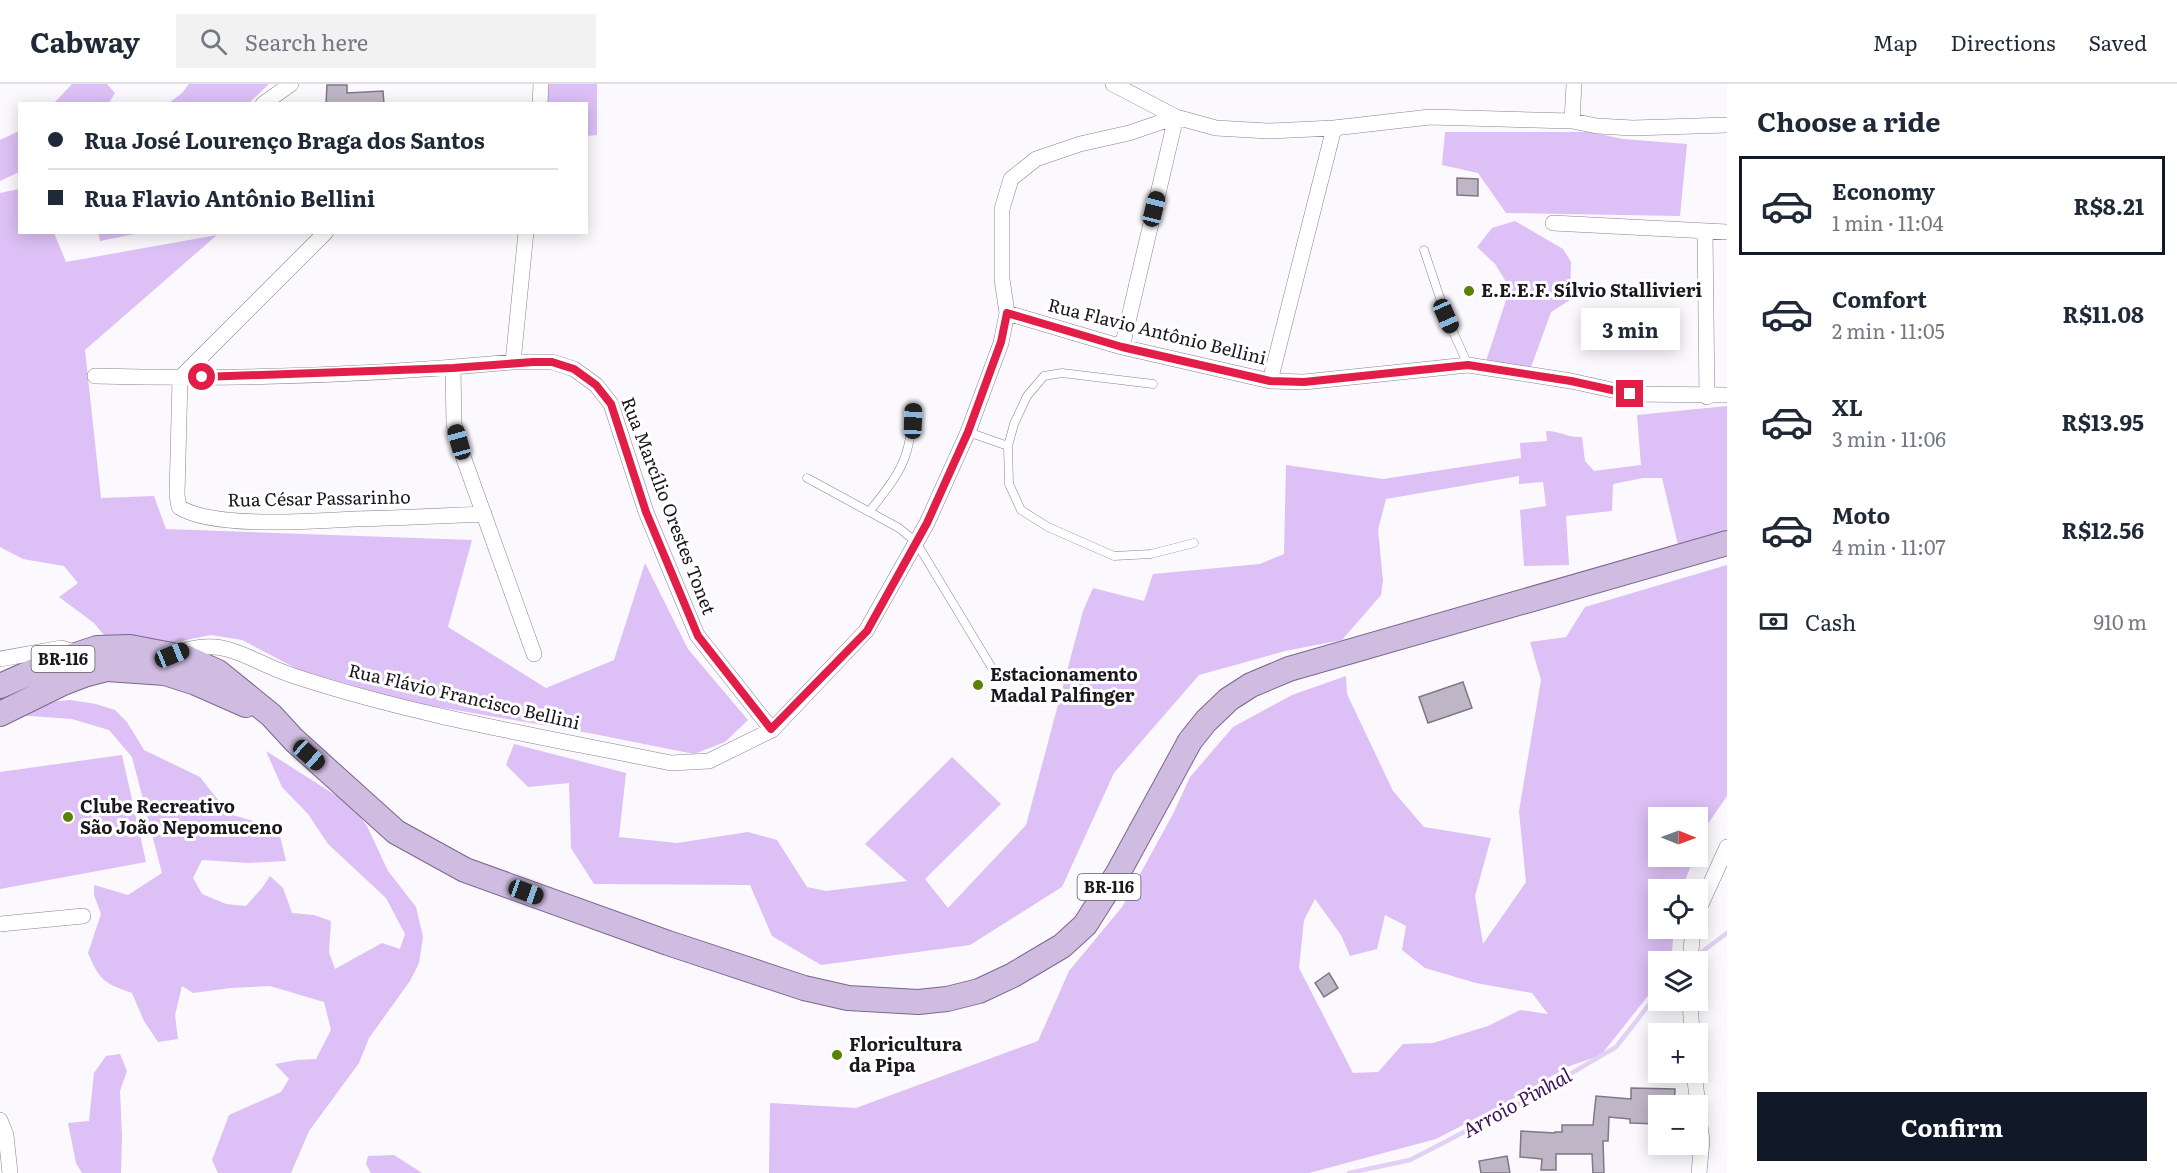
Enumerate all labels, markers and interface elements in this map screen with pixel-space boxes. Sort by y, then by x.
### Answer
search box [176,14,596,68]
text: Cabway [30,20,140,62]
icon: search [197,25,230,58]
text: Search here [245,25,368,58]
text: Map [1873,26,1918,57]
text: Directions [1951,26,2056,57]
text: Saved [2089,26,2147,57]
text: Choose a ride [1757,100,1940,140]
text: Rua José Lourenço Braga dos Santos [84,123,485,156]
text: Economy [1832,174,1935,207]
icon: car [1760,179,1814,233]
text: Rua Flavio Antônio Bellini [84,181,375,214]
car [1141,189,1167,229]
text: R$8.21 [2073,189,2144,222]
text: 1 min · 11:04 [1832,207,1944,237]
place label: E.E.E.F. Sílvio Stallivieri [1481,276,1703,303]
text: Comfort [1832,282,1927,315]
marker: E.E.E.F. Sílvio Stallivieri [1462,284,1476,298]
icon: car [1760,287,1814,341]
street label: Rua Flavio Antônio Bellini [1045,290,1269,371]
car [1430,296,1462,336]
text: R$11.08 [2063,297,2144,330]
callout: 3 min [1580,307,1680,349]
text: 3 min [1602,314,1659,344]
text: 2 min · 11:05 [1832,315,1945,345]
route start [188,363,215,390]
route end [1616,380,1643,407]
text: XL [1832,390,1863,423]
street label: Rua Marcílio Orestes Tonet [615,393,724,619]
icon: car [1760,395,1814,449]
car [903,403,923,439]
text: R$13.95 [2061,405,2144,438]
car [445,422,473,462]
text: 3 min · 11:06 [1832,423,1946,453]
street label: Rua César Passarinho [227,482,411,513]
text: Moto [1832,498,1890,531]
icon: car [1760,503,1814,557]
text: R$12.56 [2062,513,2144,546]
text: 4 min · 11:07 [1832,531,1946,561]
icon: cash [1757,605,1790,638]
text: Cash [1805,605,1856,638]
text: 910 m [2093,606,2147,636]
car [152,640,192,670]
road number: BR-116 [32,646,94,672]
street label: Rua Flávio Francisco Bellini [346,656,583,735]
place label: Estacionamento Madal Palfinger [990,660,1138,708]
marker: Estacionamento Madal Palfinger [971,678,985,692]
car [290,736,328,774]
place label: Clube Recreativo São João Nepomuceno [80,792,283,840]
north arrow [1648,807,1708,867]
map controls [1648,807,1708,1155]
marker: Clube Recreativo São João Nepomuceno [61,810,75,824]
road number: BR-116 [1078,874,1140,900]
car [506,877,546,907]
button: locate [1648,879,1708,939]
button: layers [1648,951,1708,1011]
button: + [1648,1023,1708,1083]
place label: Floricultura da Pipa [849,1030,963,1078]
marker: Floricultura da Pipa [830,1048,844,1062]
water label: Arroio Pinhal [1456,1059,1577,1144]
button: Confirm [1757,1092,2147,1161]
button: − [1648,1095,1708,1155]

